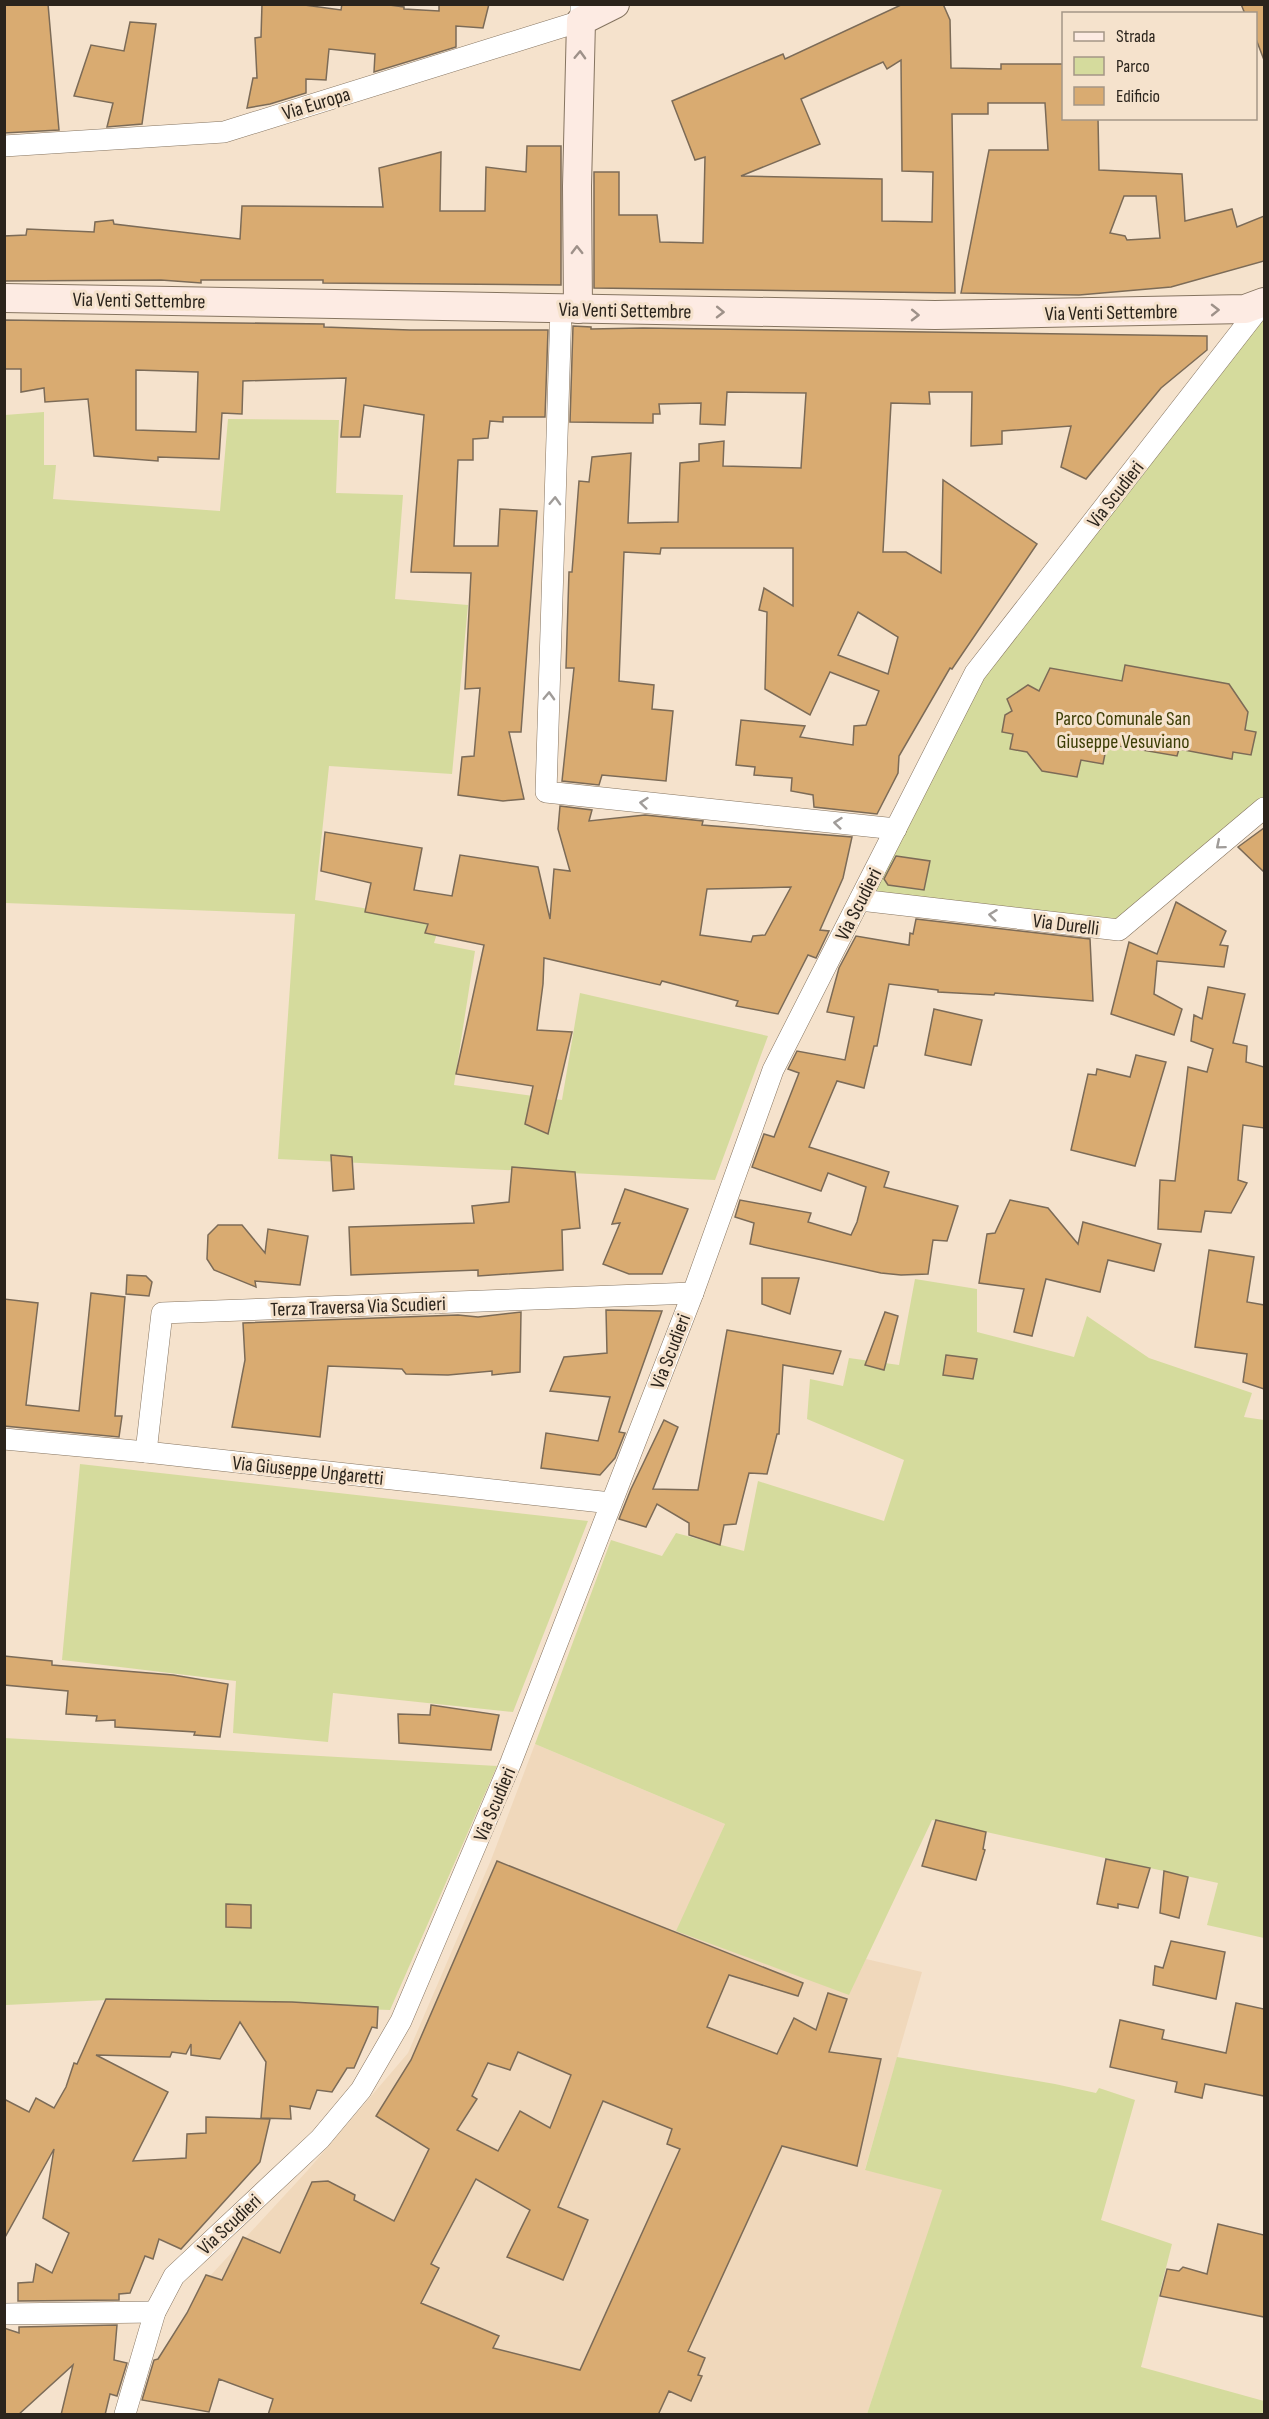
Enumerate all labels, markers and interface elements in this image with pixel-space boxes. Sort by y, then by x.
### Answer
legend [1062,12,1257,120]
text: Strada [1116,26,1156,47]
one-way arrow [574,51,586,60]
text: Parco [1116,56,1150,77]
street label: Via Europa [279,82,353,126]
text: Edificio [1116,86,1160,107]
one-way arrow [571,246,583,255]
street label: Via Venti Settembre [72,288,206,314]
street label: Via Venti Settembre [558,298,692,324]
street label: Via Venti Settembre [1044,300,1178,326]
one-way arrow [1211,304,1220,316]
one-way arrow [716,305,725,318]
one-way arrow [911,309,920,321]
street label: Via Scudieri [1082,456,1149,533]
one-way arrow [549,497,561,506]
one-way arrow [542,692,555,701]
park label: Parco Comunale San Giuseppe Vesuviano [1055,707,1191,754]
one-way arrow [639,797,649,809]
one-way arrow [833,817,843,830]
one-way arrow [1216,838,1227,849]
street label: Via Scudieri [830,864,887,945]
one-way arrow [988,909,998,922]
street label: Via Durelli [1031,909,1101,941]
street label: Terza Traversa Via Scudieri [270,1292,446,1322]
street label: Via Scudieri [646,1311,696,1392]
street label: Via Giuseppe Ungaretti [231,1451,385,1491]
street label: Via Scudieri [469,1764,521,1845]
street label: Via Scudieri [193,2189,266,2260]

